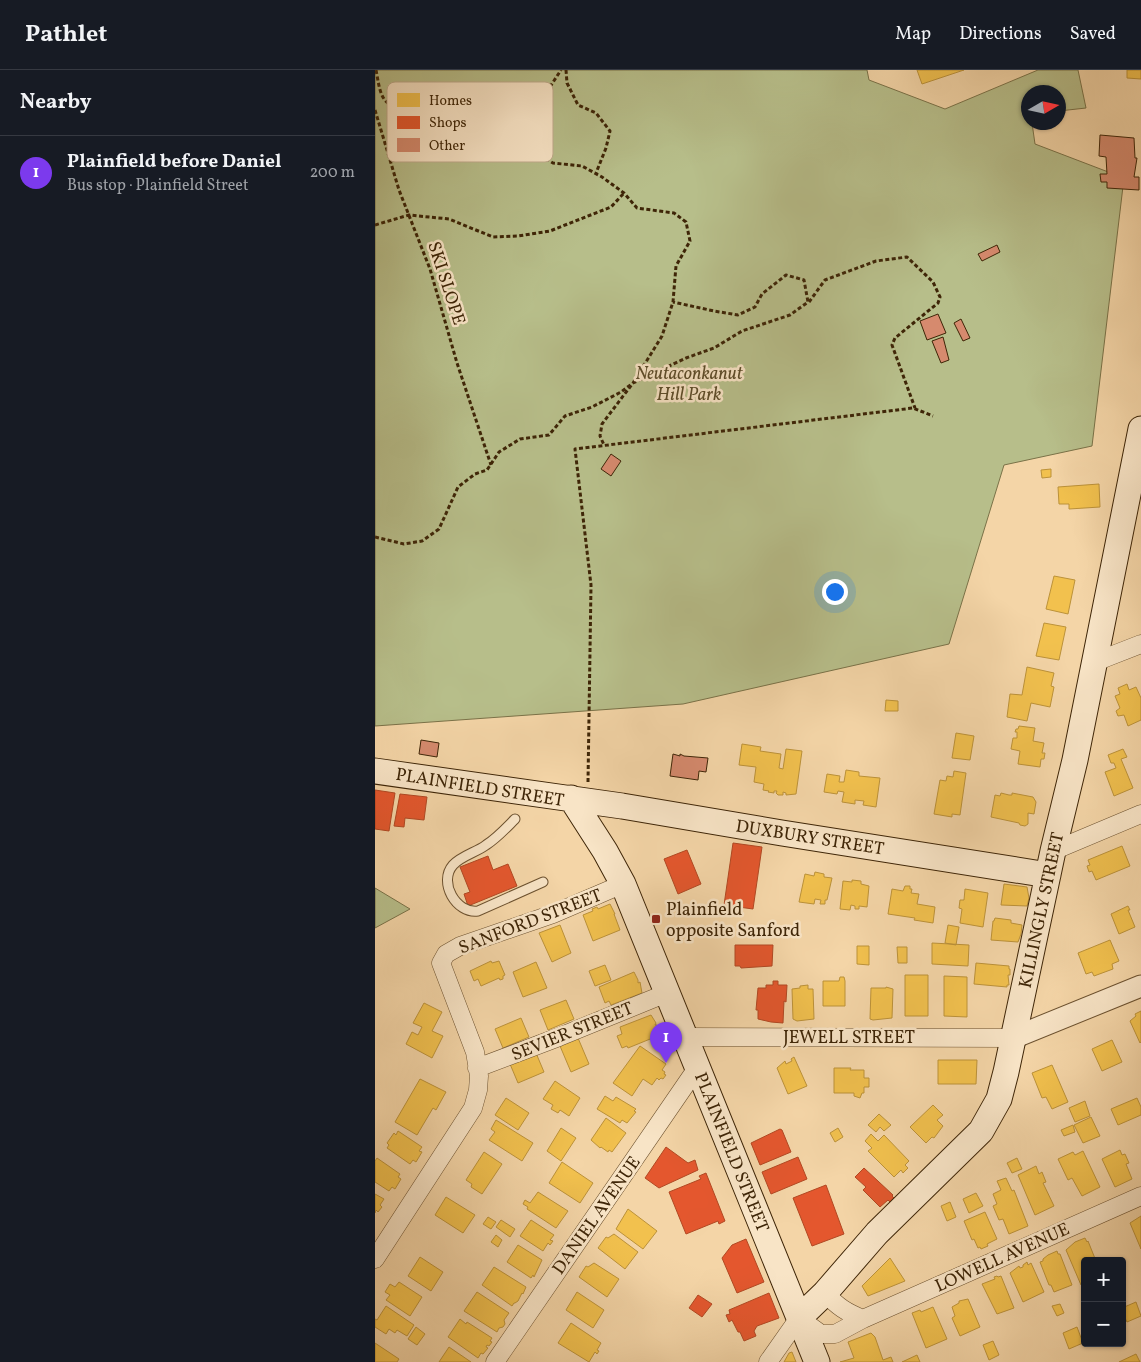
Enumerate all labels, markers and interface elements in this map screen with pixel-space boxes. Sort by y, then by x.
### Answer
text: Pathlet [25,18,107,52]
text: Map [895,22,931,47]
text: Directions [959,22,1042,47]
text: Saved [1070,22,1116,47]
legend [387,82,553,162]
north arrow [1021,85,1066,130]
text: Nearby [20,88,91,117]
text: Homes [429,92,472,111]
text: Shops [429,114,467,133]
text: Other [429,137,465,156]
text: Plainfield before Daniel [67,149,281,175]
text: 1 [33,162,39,184]
text: 200 m [310,162,355,184]
text: Bus stop · Plainfield Street [67,175,249,197]
street label: SKI SLOPE [420,238,471,329]
park label: Neutaconkanut Hill Park [636,362,744,408]
your location [822,579,848,605]
street label: PLAINFIELD STREET [394,763,566,814]
street label: DUXBURY STREET [734,814,886,863]
street label: KILLINGLY STREET [1014,830,1071,991]
street label: SANFORD STREET [455,883,606,961]
place label: Plainfield opposite Sanford [666,898,800,944]
marker: Plainfield opposite Sanford [650,913,662,925]
street label: SEVIER STREET [508,996,638,1068]
pin: 1 [650,1022,682,1063]
street label: JEWELL STREET [783,1026,916,1051]
street label: PLAINFIELD STREET [687,1069,774,1237]
street label: DANIEL AVENUE [547,1152,647,1280]
street label: LOWELL AVENUE [931,1217,1074,1299]
map controls [1081,1257,1126,1347]
button: + [1081,1257,1126,1302]
button: − [1081,1302,1126,1347]

